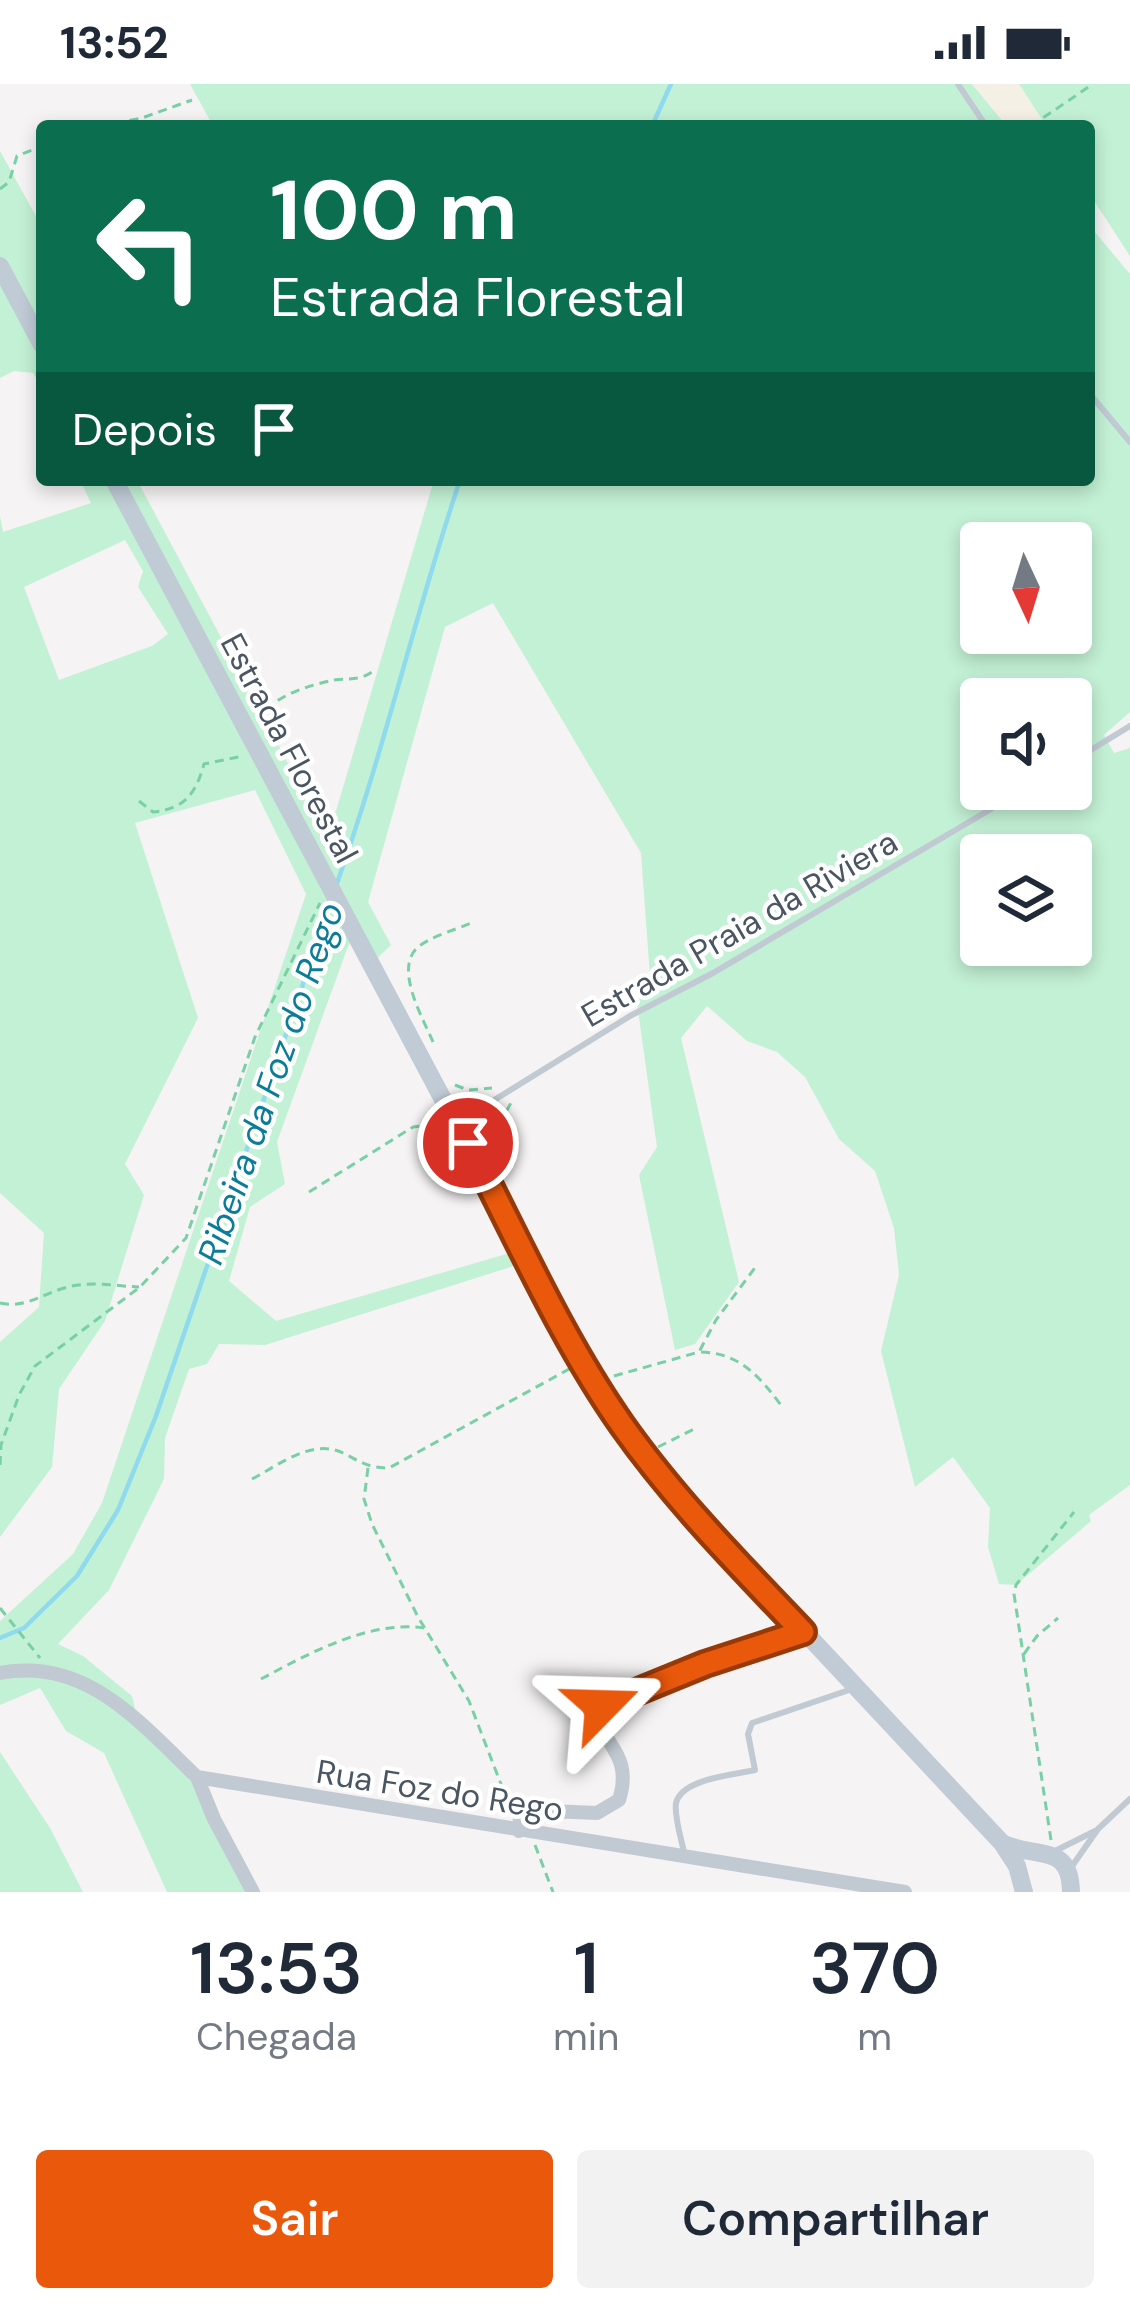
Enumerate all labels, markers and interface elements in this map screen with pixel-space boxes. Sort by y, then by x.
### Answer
text: 13:52 [60,13,169,72]
text: 100 m [270,156,518,265]
icon: left [72,168,228,324]
text: Estrada Florestal [270,262,686,333]
icon: arrive [241,396,307,462]
text: Depois [72,400,217,459]
north arrow [960,522,1092,654]
map controls [960,522,1092,966]
street label: Estrada Florestal [211,626,368,870]
button: sound [960,678,1092,810]
street label: Estrada Praia da Riviera [573,820,905,1037]
button: layers [960,834,1092,966]
water label: Ribeira da Foz do Rego [186,896,355,1270]
pin [417,1092,519,1194]
icon: arrive [435,1110,501,1176]
position arrow [539,1643,665,1769]
street label: Rua Foz do Rego [313,1750,566,1831]
text: 13:53 [190,1922,363,2015]
text: 1 [574,1922,599,2015]
text: 370 [809,1922,940,2015]
text: Chegada [196,2011,357,2062]
text: min [553,2011,619,2062]
text: m [857,2011,892,2062]
button: Sair [36,2150,553,2288]
button: Compartilhar [577,2150,1094,2288]

